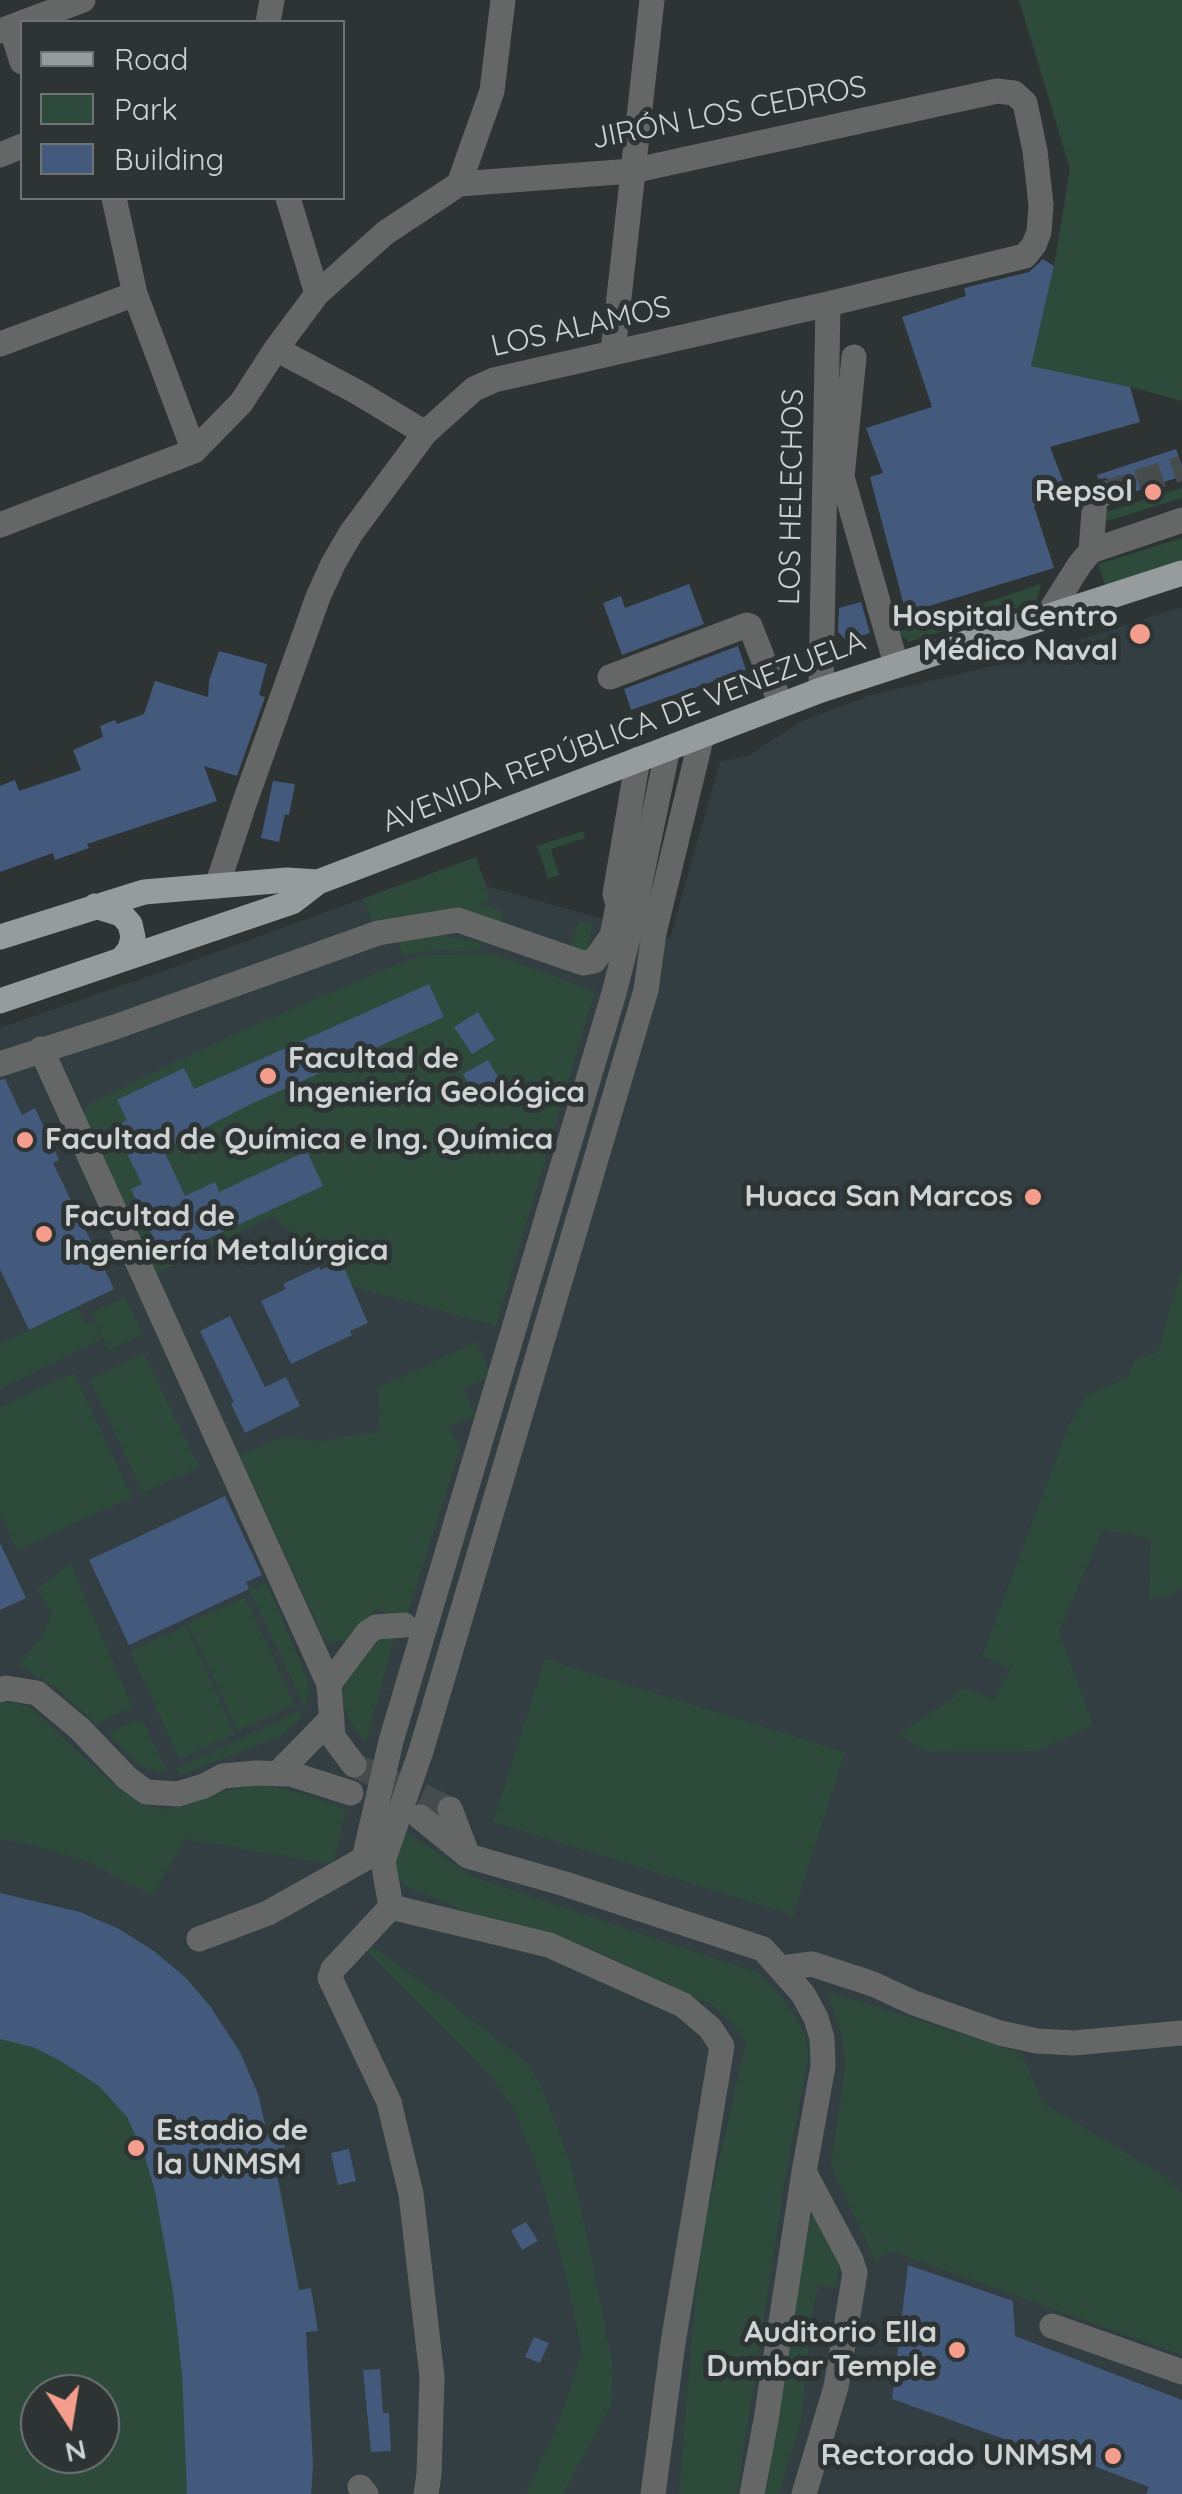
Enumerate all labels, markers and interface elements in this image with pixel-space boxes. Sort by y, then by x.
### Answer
legend [20,20,345,200]
text: Road [114,40,188,78]
street label: JIRÓN LOS CEDROS [588,69,870,157]
text: Park [114,90,178,128]
text: Building [114,140,224,178]
street label: LOS ALAMOS [488,289,674,365]
street label: LOS HELECHOS [772,389,812,605]
place label: Repsol [1035,474,1133,510]
marker: Repsol [1142,481,1164,503]
place label: Hospital Centro Médico Naval [892,599,1118,670]
marker: Hospital Centro Médico Naval [1127,621,1153,647]
street label: AVENIDA REPÚBLICA DE VENEZUELA [377,623,871,841]
place label: Facultad de Ingeniería Geológica [288,1041,585,1112]
marker: Facultad de Ingeniería Geológica [257,1065,279,1087]
place label: Facultad de Química e Ing. Química [45,1122,553,1158]
marker: Facultad de Química e Ing. Química [14,1129,36,1151]
place label: Huaca San Marcos [745,1179,1013,1215]
marker: Huaca San Marcos [1022,1186,1044,1208]
place label: Facultad de Ingeniería Metalúrgica [64,1199,389,1270]
marker: Facultad de Ingeniería Metalúrgica [33,1223,55,1245]
place label: Estadio de la UNMSM [156,2113,308,2184]
marker: Estadio de la UNMSM [125,2137,147,2159]
place label: Auditorio Ella Dumbar Temple [706,2315,937,2386]
marker: Auditorio Ella Dumbar Temple [946,2339,968,2361]
north arrow [20,2374,120,2474]
text: N [62,2433,90,2471]
place label: Rectorado UNMSM [821,2438,1093,2474]
marker: Rectorado UNMSM [1102,2445,1124,2467]

